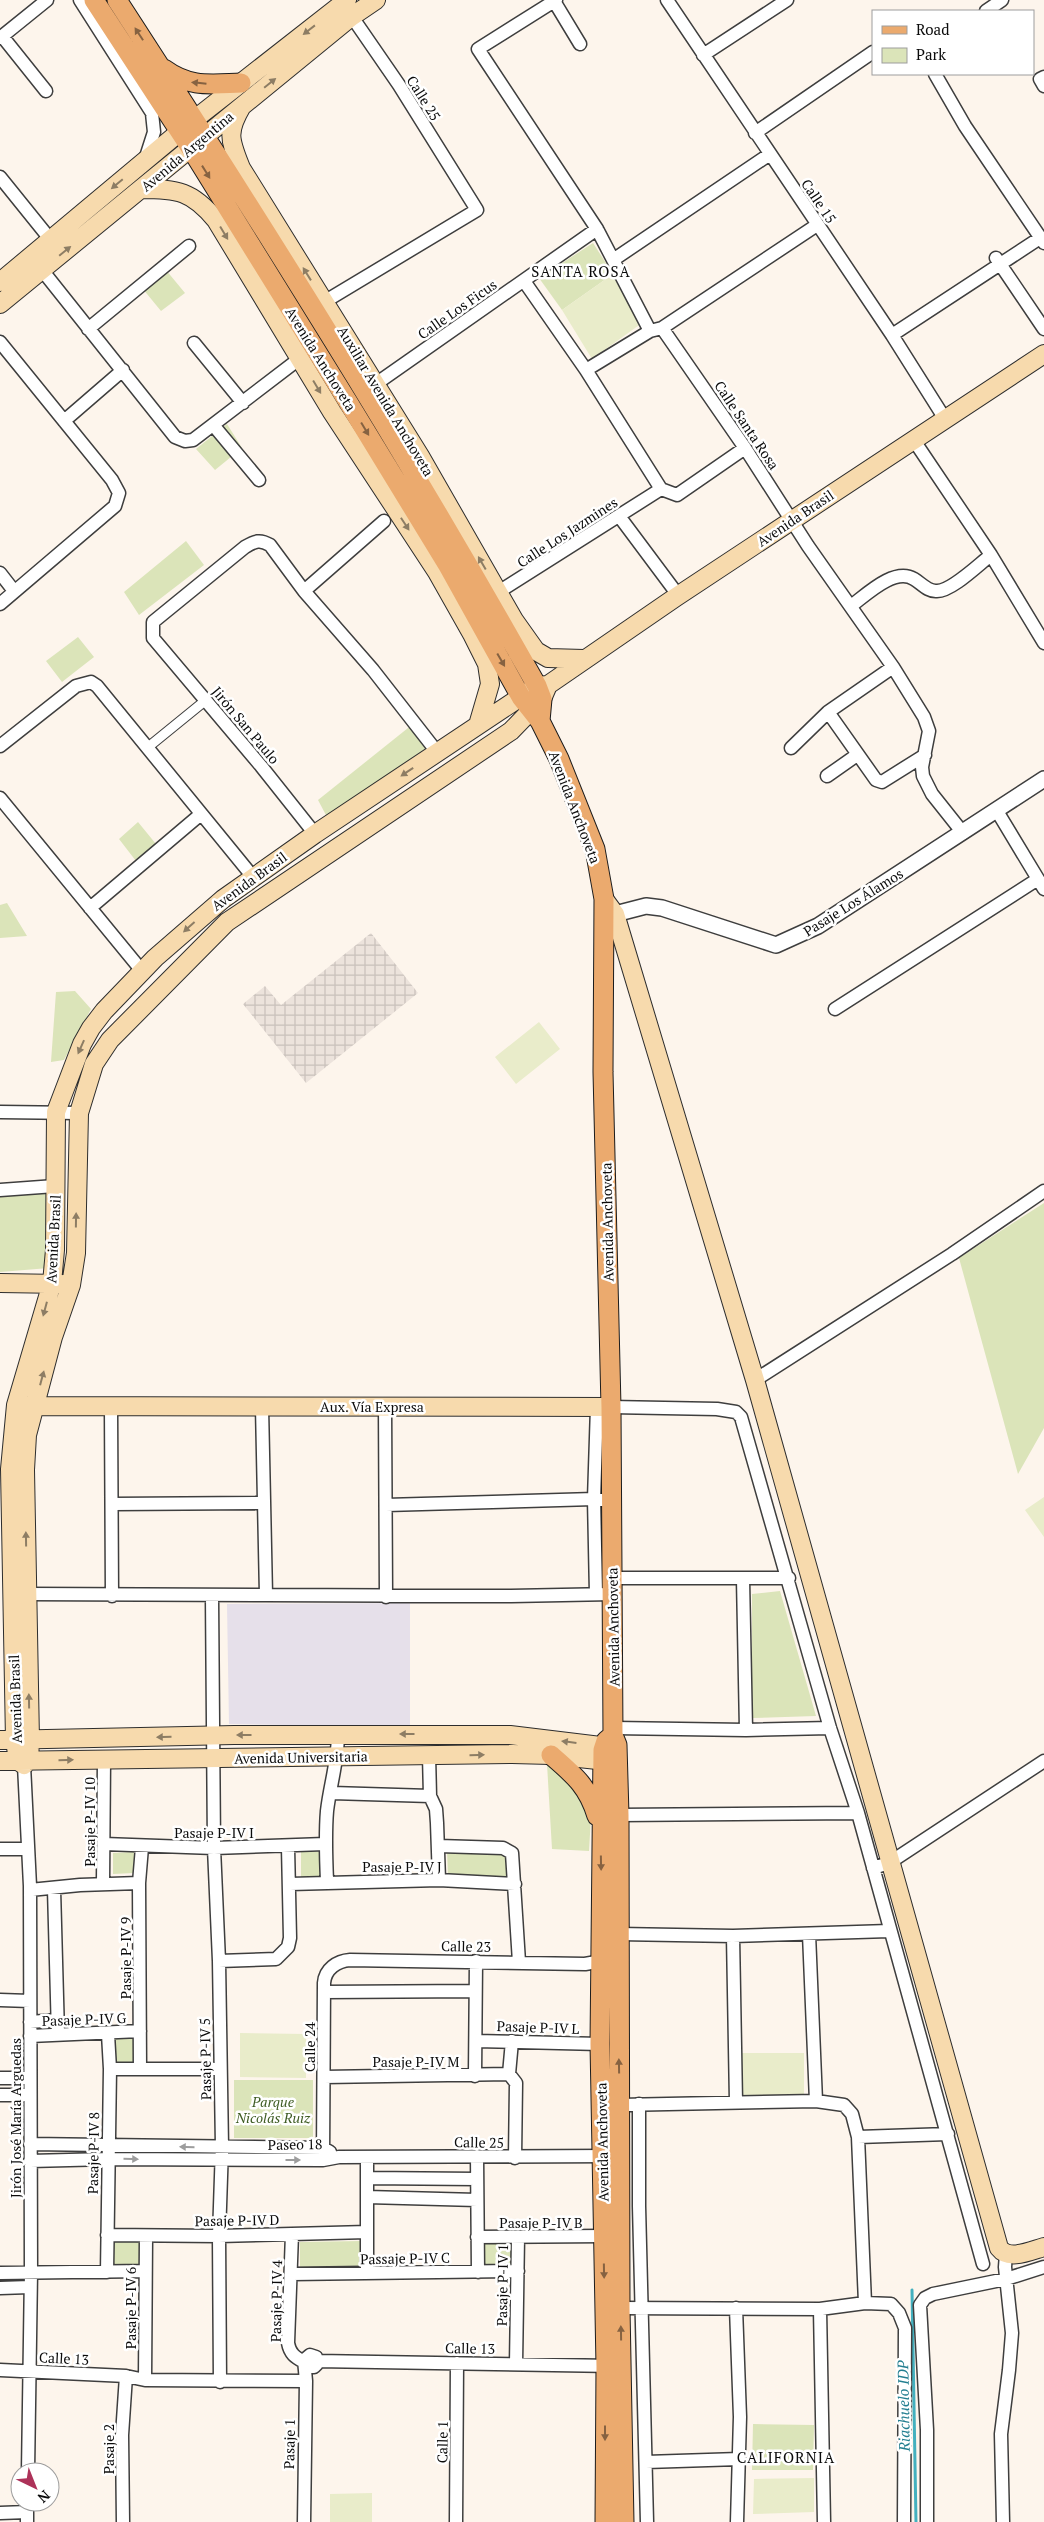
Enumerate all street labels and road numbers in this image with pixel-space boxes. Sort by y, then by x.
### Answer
street label: Calle 25 [403,72,445,124]
street label: Avenida Argentina [137,107,237,195]
street label: Calle 15 [797,175,841,227]
street label: Calle Los Ficus [414,275,500,343]
street label: Avenida Anchoveta [281,303,361,415]
street label: Auxiliar Avenida Anchoveta [333,322,439,480]
street label: Calle Santa Rosa [710,377,784,473]
street label: Avenida Brasil [753,485,837,551]
street label: Calle Los Jazmines [513,492,621,572]
street label: Jirón San Paulo [208,682,284,768]
street label: Avenida Anchoveta [545,748,605,866]
street label: Avenida Brasil [208,847,290,915]
street label: Pasaje Los Álamos [799,864,907,940]
street label: Avenida Anchoveta [596,1162,618,1282]
street label: Avenida Brasil [41,1194,65,1284]
street label: Aux. Vía Expresa [320,1397,424,1416]
street label: Avenida Anchoveta [602,1567,624,1687]
street label: Avenida Brasil [4,1654,26,1744]
street label: Avenida Universitaria [234,1746,368,1768]
street label: Pasaje P-IV 10 [80,1777,99,1867]
street label: Pasaje P-IV I [174,1823,254,1842]
street label: Pasaje P-IV J [362,1857,442,1876]
street label: Pasaje P-IV 9 [116,1917,135,1999]
street label: Calle 23 [441,1936,491,1956]
street label: Pasaje P-IV G [41,2008,127,2030]
street label: Pasaje P-IV L [496,2016,580,2038]
street label: Pasaje P-IV 5 [195,2018,215,2100]
street label: Calle 24 [300,2022,319,2072]
street label: Jirón José María Arguedas [6,2038,25,2198]
street label: Pasaje P-IV M [373,2052,459,2071]
street label: Avenida Anchoveta [591,2082,613,2202]
street label: Pasaje P-IV 8 [83,2112,103,2194]
street label: Calle 25 [454,2132,504,2152]
street label: Paseo 18 [268,2134,322,2154]
street label: Pasaje P-IV D [194,2210,280,2230]
street label: Pasaje P-IV B [499,2213,583,2232]
street label: Pasaje P-IV 1 [492,2244,512,2326]
street label: Passaje P-IV C [360,2248,450,2268]
street label: Pasaje P-IV 4 [266,2259,286,2342]
street label: Pasaje P-IV 6 [121,2266,140,2349]
street label: Calle 13 [445,2338,495,2358]
street label: Calle 13 [39,2347,89,2369]
street label: Pasaje 1 [279,2419,299,2469]
street label: Calle 1 [432,2421,452,2463]
street label: Pasaje 2 [99,2424,118,2474]

